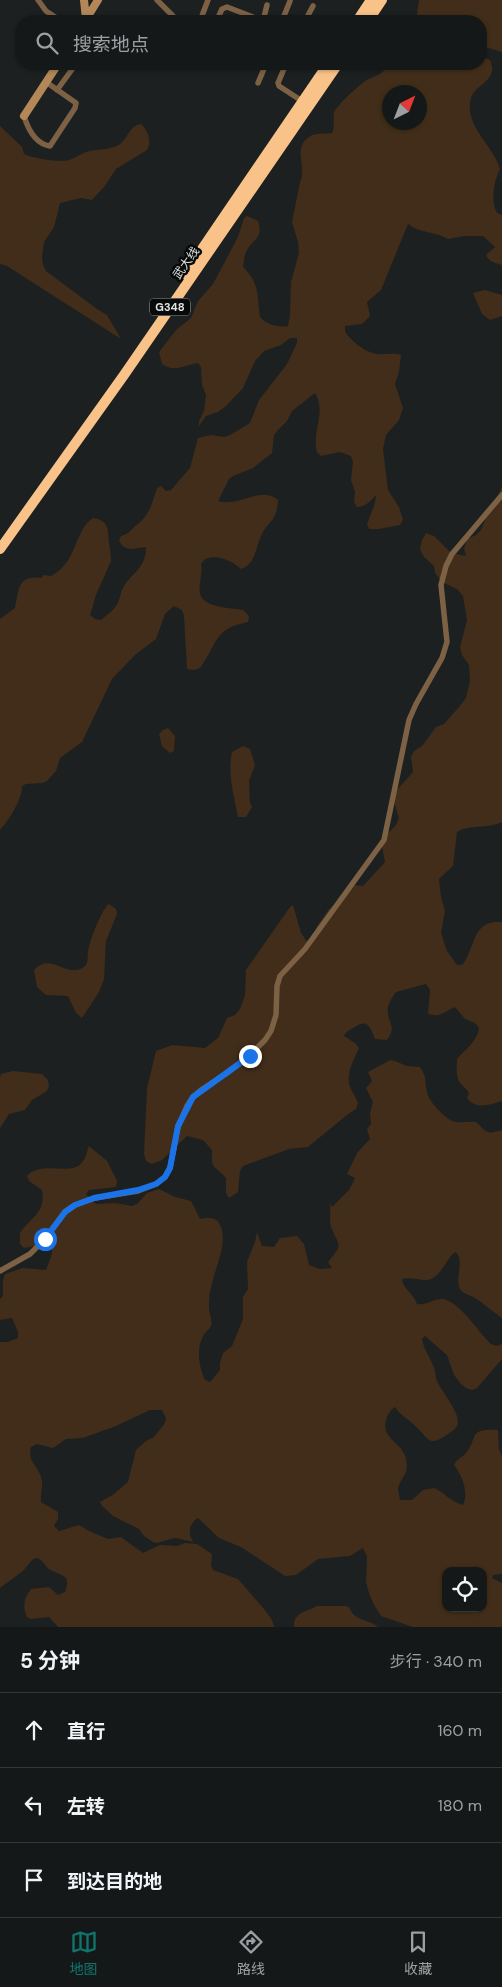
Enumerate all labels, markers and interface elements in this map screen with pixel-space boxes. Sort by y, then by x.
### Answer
search box [15,15,487,70]
icon: search [33,29,61,57]
text: 搜索地点 [73,32,149,57]
north arrow [382,85,427,130]
street label: 武大线 [169,244,203,282]
road number: G348 [150,298,190,316]
route end [239,1045,262,1068]
route start [34,1228,57,1251]
map controls [442,1567,487,1612]
button: locate [442,1567,487,1612]
text: 5 分钟 [20,1647,80,1675]
text: 步行 · 340 m [390,1651,482,1672]
icon: ahead [20,1716,48,1744]
text: 直行 [67,1719,105,1744]
text: 160 m [438,1720,482,1741]
icon: left [20,1791,48,1819]
text: 左转 [67,1794,105,1819]
text: 180 m [438,1795,482,1816]
icon: arrive [20,1866,48,1894]
text: 到达目的地 [67,1869,162,1894]
tab: 地图 [70,1928,98,1978]
tab: 路线 [237,1928,265,1978]
tab: 收藏 [404,1928,432,1978]

